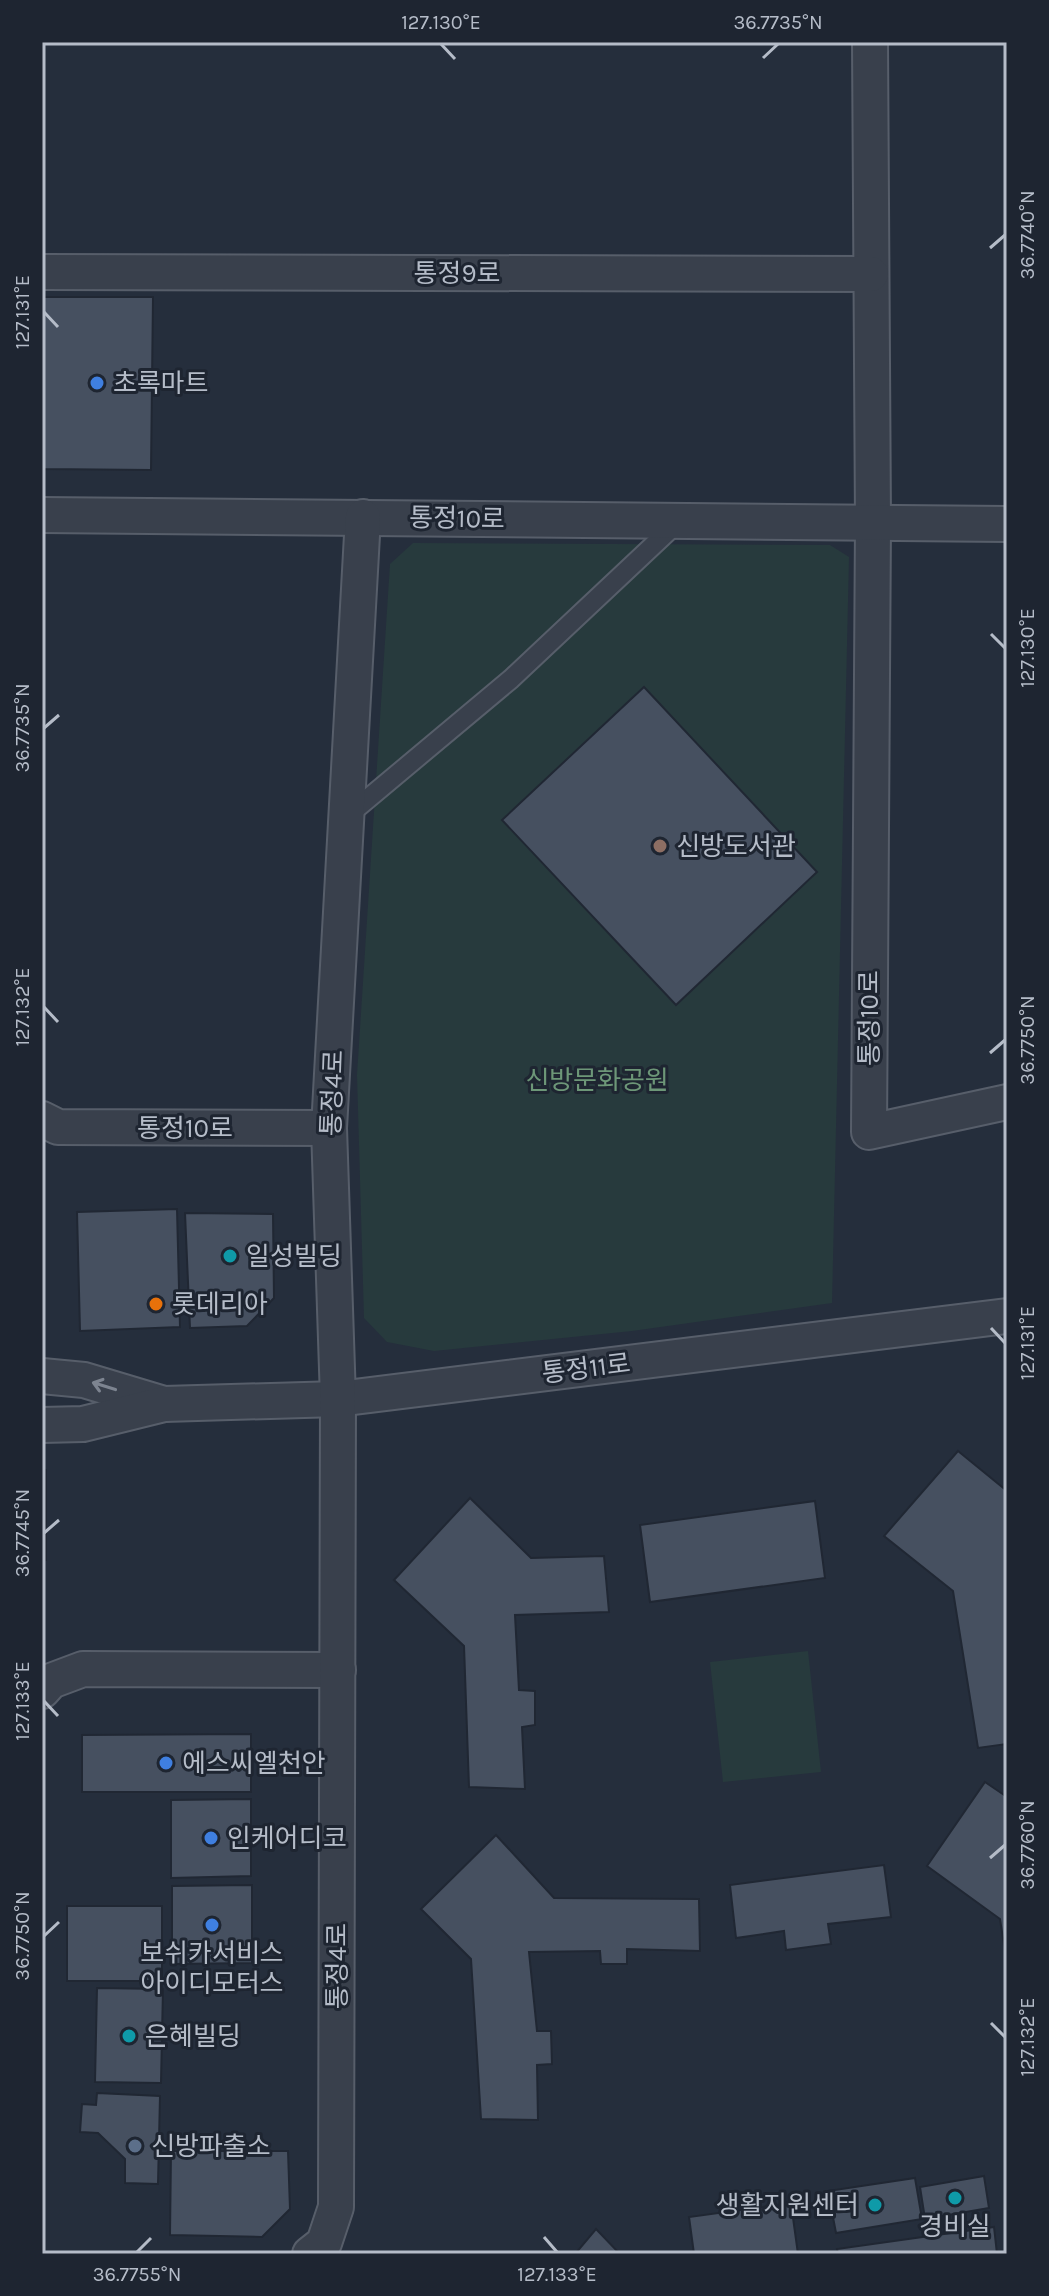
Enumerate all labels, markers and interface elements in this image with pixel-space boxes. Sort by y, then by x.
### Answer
text: 127.130°E [401,11,481,34]
text: 36.7735°N [733,11,823,34]
text: 36.7740°N [1016,190,1039,280]
street label: 통정9로 [414,258,500,289]
text: 127.131°E [11,275,34,349]
place label: 초록마트 [113,368,209,399]
marker: 초록마트 [88,374,106,392]
street label: 통정10로 [409,502,505,535]
text: 127.130°E [1016,608,1039,688]
text: 36.7735°N [11,683,34,773]
place label: 신방도서관 [676,831,796,862]
marker: 신방도서관 [651,837,669,855]
text: 127.132°E [11,967,34,1047]
street label: 통정10로 [854,970,885,1066]
text: 36.7750°N [1016,995,1039,1085]
street label: 통정4로 [316,1049,349,1137]
park label: 신방문화공원 [525,1065,669,1096]
street label: 통정10로 [137,1113,233,1144]
place label: 일성빌딩 [246,1241,342,1272]
marker: 일성빌딩 [221,1247,239,1265]
place label: 롯데리아 [172,1289,268,1320]
marker: 롯데리아 [147,1295,165,1313]
text: 127.131°E [1016,1306,1039,1380]
street label: 통정11로 [540,1348,632,1389]
one-way arrow [92,1378,117,1392]
text: 36.7745°N [11,1489,34,1577]
text: 127.133°E [11,1661,34,1741]
place label: 에스씨엘천안 [182,1748,326,1779]
marker: 에스씨엘천안 [157,1754,175,1772]
text: 36.7760°N [1016,1800,1039,1890]
place label: 인케어디코 [227,1823,347,1854]
marker: 인케어디코 [202,1829,220,1847]
text: 36.7750°N [11,1891,34,1981]
marker: 보쉬카서비스 아이디모터스 [203,1916,221,1934]
street label: 통정4로 [322,1923,353,2009]
place label: 보쉬카서비스 아이디모터스 [140,1938,284,1999]
text: 127.132°E [1016,1997,1039,2077]
place label: 은혜빌딩 [145,2021,241,2052]
marker: 은혜빌딩 [120,2027,138,2045]
place label: 신방파출소 [151,2131,271,2162]
marker: 신방파출소 [126,2137,144,2155]
marker: 경비실 [946,2189,964,2207]
place label: 생활지원센터 [715,2190,859,2221]
marker: 생활지원센터 [866,2196,884,2214]
place label: 경비실 [919,2211,991,2242]
text: 36.7755°N [93,2263,181,2286]
text: 127.133°E [517,2263,597,2286]

